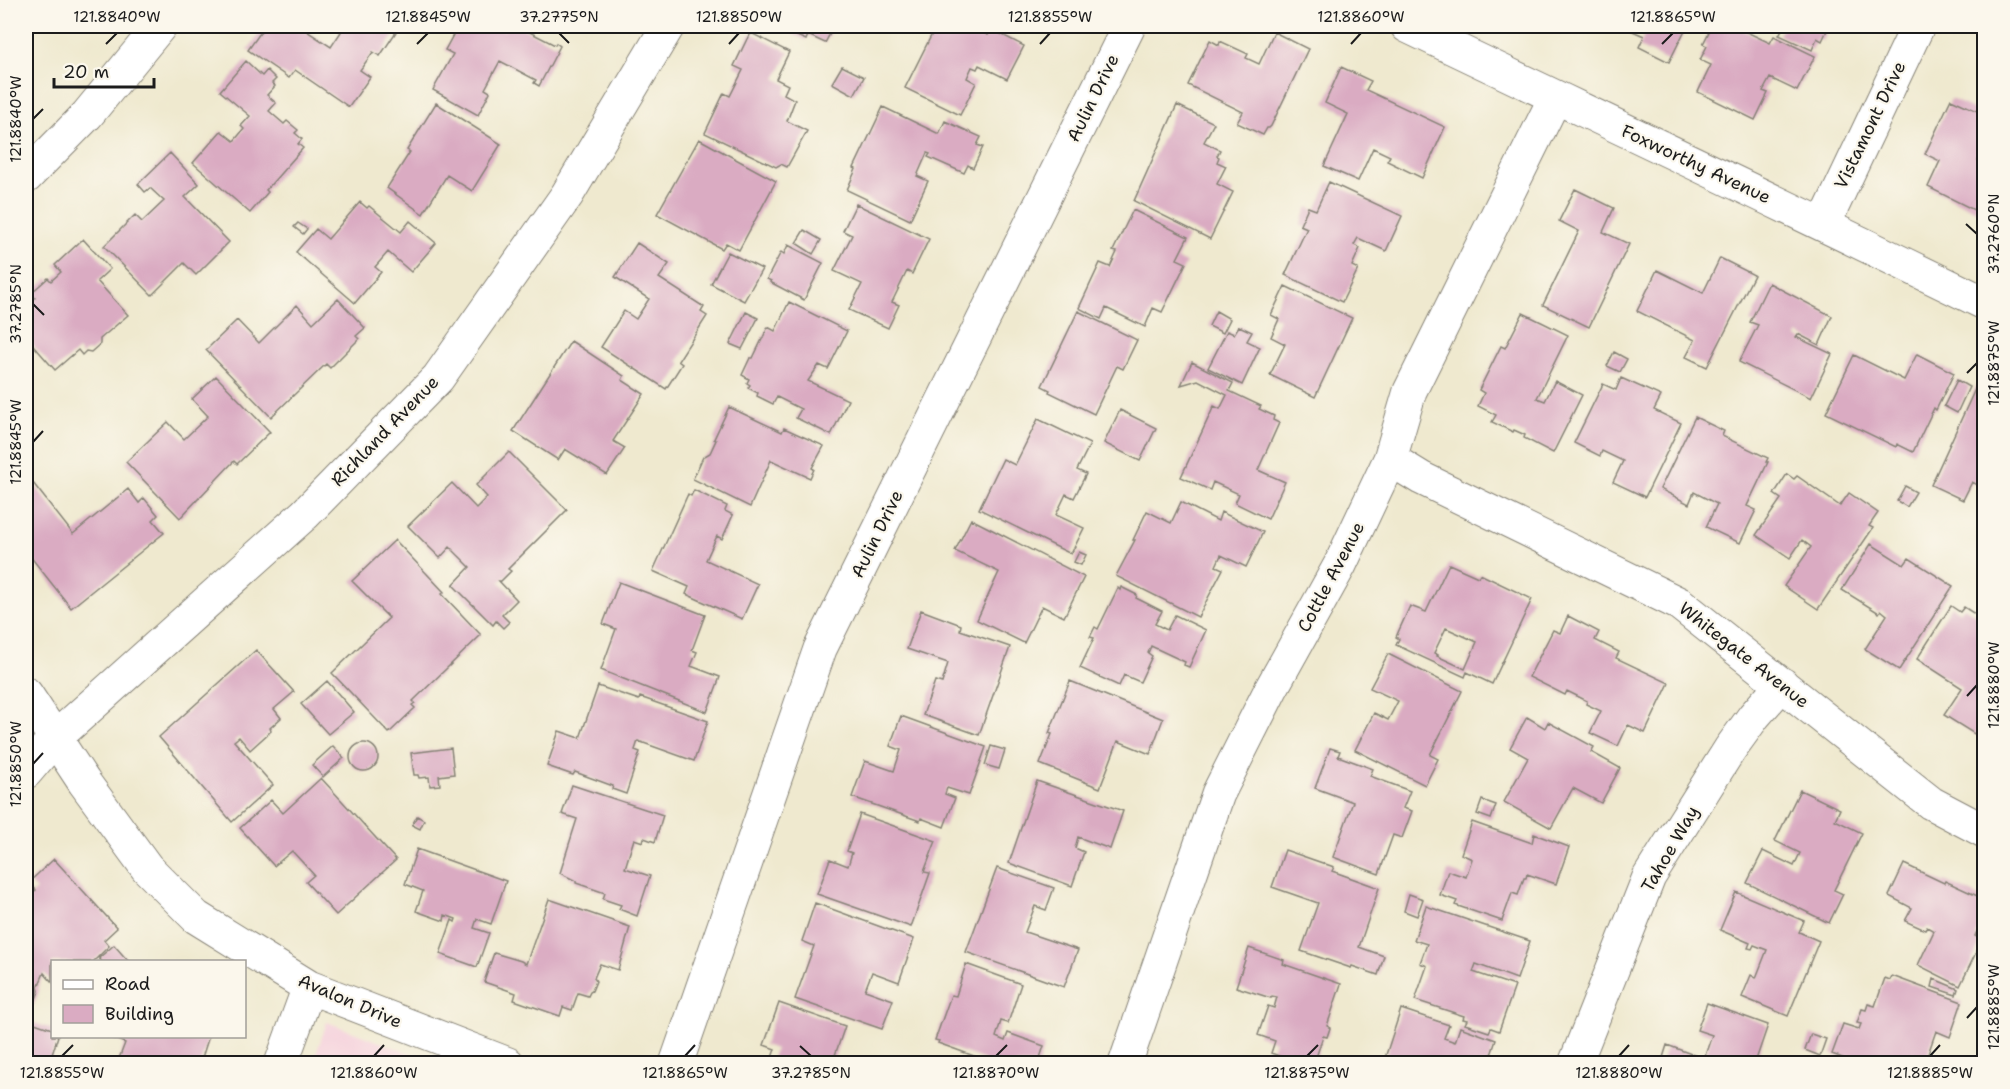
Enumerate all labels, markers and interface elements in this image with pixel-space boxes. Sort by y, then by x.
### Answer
text: 121.8840°W [73,7,161,27]
text: 121.8845°W [385,7,471,27]
text: 37.2775°N [519,7,599,27]
text: 121.8850°W [696,7,782,27]
text: 121.8855°W [1008,7,1092,27]
text: 121.8860°W [1317,7,1405,27]
text: 121.8865°W [1630,7,1716,27]
street label: Aulin Drive [1061,50,1125,146]
scale bar [54,51,154,89]
street label: Vistamont Drive [1829,57,1911,193]
text: 20 m [63,60,109,84]
text: 121.8840°W [6,75,26,163]
street label: Foxworthy Avenue [1617,119,1775,209]
text: 37.2760°N [1984,193,2004,275]
text: 37.2785°N [6,264,26,344]
text: 121.8875°W [1984,320,2004,406]
street label: Richland Avenue [326,370,444,492]
text: 121.8845°W [6,399,26,485]
street label: Aulin Drive [845,486,909,582]
street label: Cottle Avenue [1292,518,1370,636]
street label: Whitegate Avenue [1674,597,1814,713]
text: 121.8880°W [1984,641,2004,729]
text: 121.8850°W [6,721,26,807]
street label: Tahoe Way [1636,801,1704,897]
legend [51,960,246,1038]
text: 121.8885°W [1984,964,2004,1050]
street label: Avalon Drive [294,968,406,1034]
text: Road [105,972,150,996]
text: Building [105,1002,174,1026]
text: 121.8855°W [20,1063,104,1083]
text: 121.8860°W [330,1063,418,1083]
text: 121.8865°W [642,1063,728,1083]
text: 37.2785°N [771,1063,851,1083]
text: 121.8870°W [953,1063,1039,1083]
text: 121.8875°W [1264,1063,1350,1083]
text: 121.8880°W [1575,1063,1663,1083]
text: 121.8885°W [1887,1063,1973,1083]

